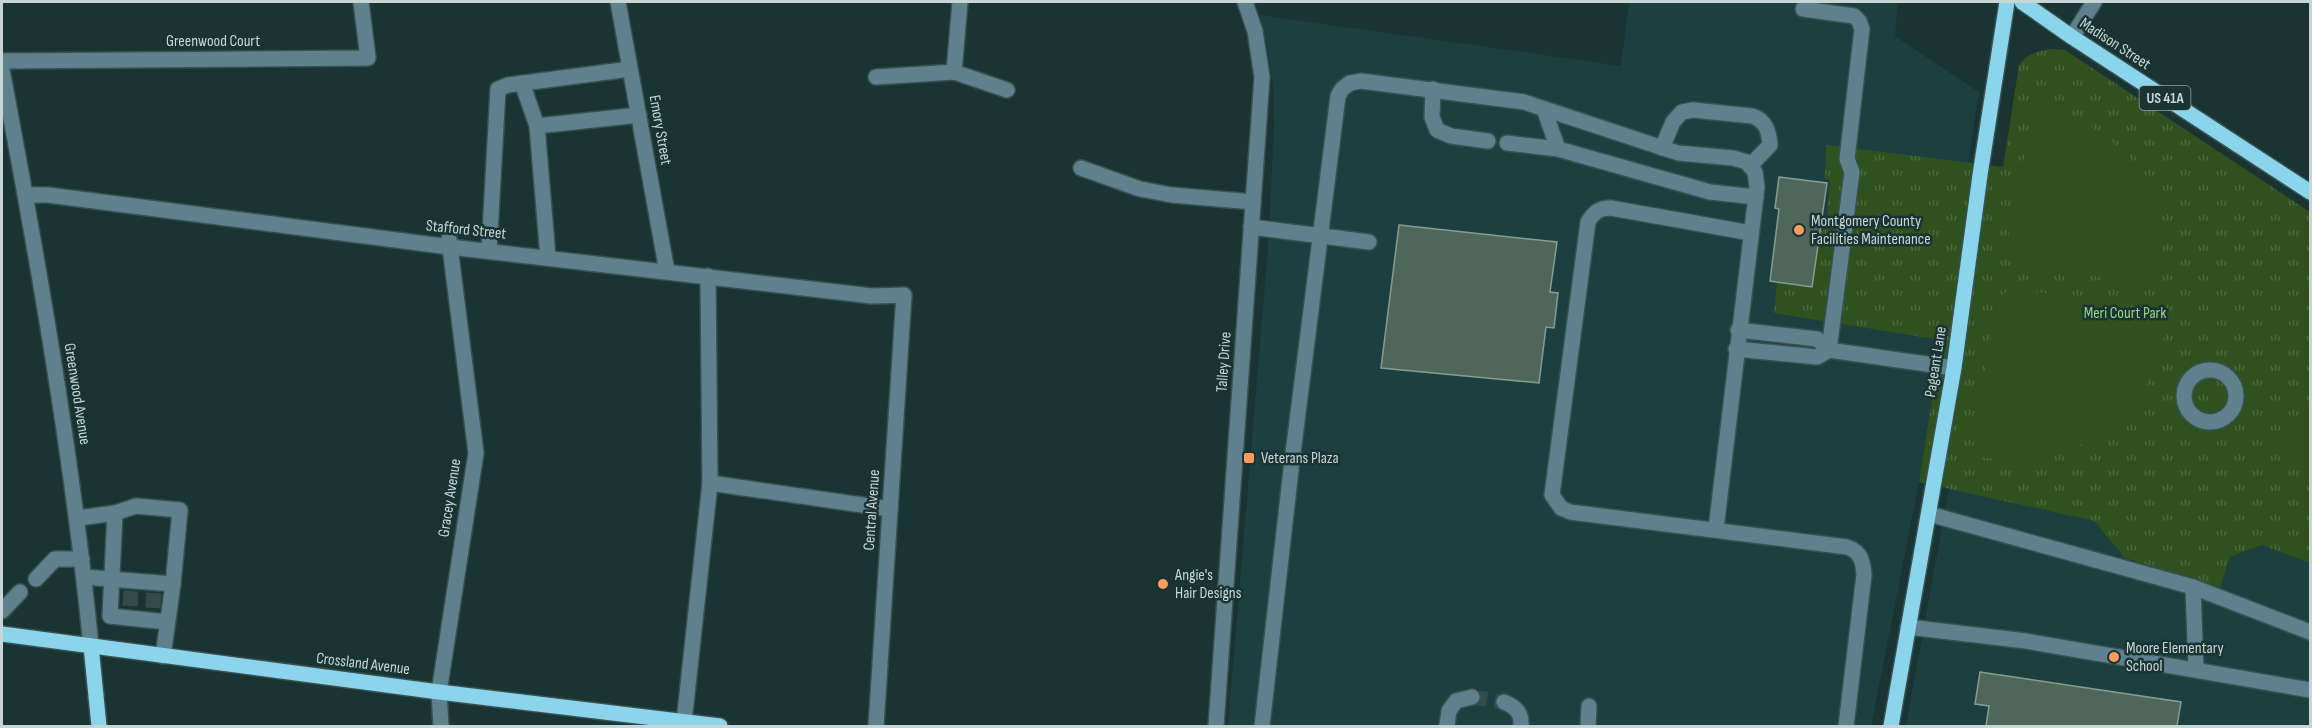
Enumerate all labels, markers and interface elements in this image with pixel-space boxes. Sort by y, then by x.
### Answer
street label: Madison Street [2076,14,2154,74]
street label: Greenwood Court [166,32,260,51]
road number: US 41A [2140,86,2190,110]
street label: Emory Street [645,94,676,167]
place label: Montgomery County Facilities Maintenance [1811,212,1931,249]
street label: Stafford Street [425,216,507,244]
marker: Montgomery County Facilities Maintenance [1792,223,1806,237]
park label: Meri Court Park [2084,304,2166,323]
street label: Pageant Lane [1921,325,1951,399]
street label: Talley Drive [1212,331,1236,393]
street label: Greenwood Avenue [60,342,94,446]
place label: Veterans Plaza [1261,449,1339,468]
marker: Veterans Plaza [1242,451,1256,465]
street label: Gracey Avenue [434,457,466,539]
street label: Central Avenue [860,469,884,551]
place label: Angie's Hair Designs [1174,566,1242,603]
marker: Angie's Hair Designs [1156,577,1170,591]
place label: Moore Elementary School [2126,639,2224,676]
street label: Crossland Avenue [315,649,411,679]
marker: Moore Elementary School [2107,650,2121,664]

